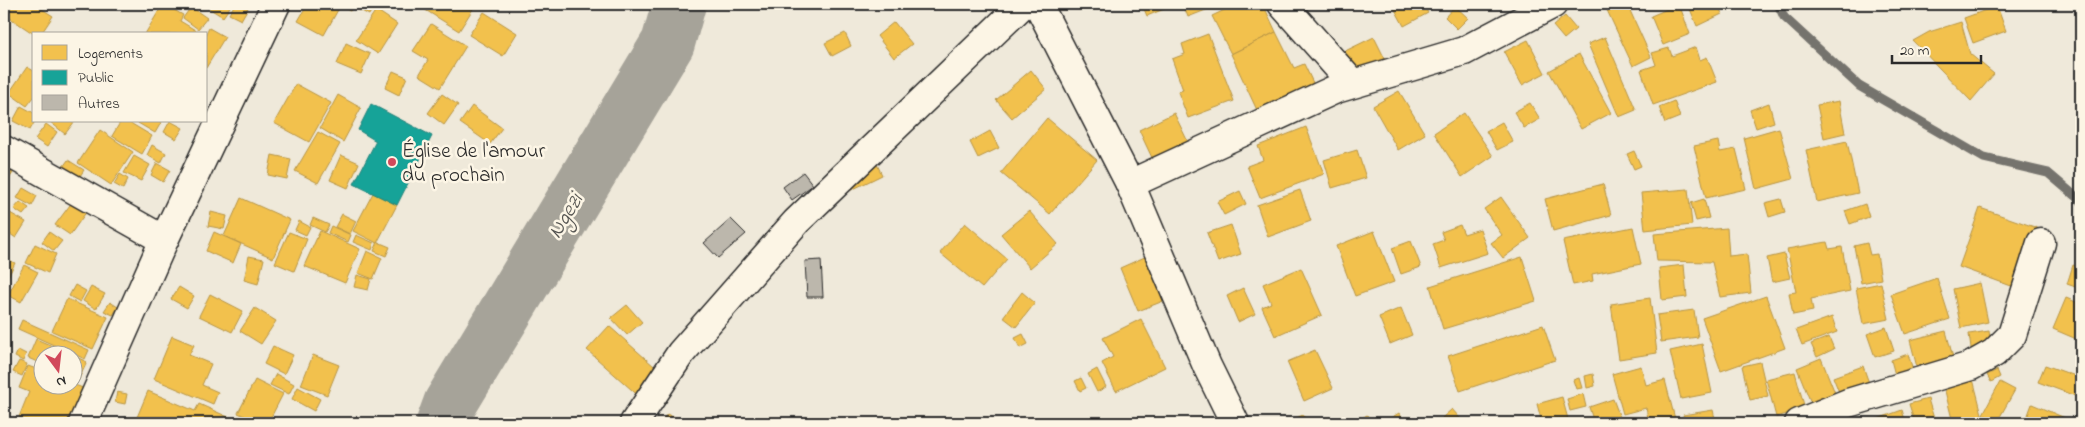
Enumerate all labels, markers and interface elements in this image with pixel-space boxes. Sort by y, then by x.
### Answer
legend [32,32,208,122]
scale bar [1892,32,1981,64]
text: 20 m [1900,40,1930,62]
text: Logements [78,43,143,66]
text: Public [78,67,114,89]
text: Autres [78,93,120,115]
place label: Église de l'amour du prochain [402,137,546,191]
marker: Église de l'amour du prochain [386,156,398,168]
water label: Ngezi [541,186,594,245]
north arrow [32,344,82,394]
text: N [54,370,68,392]

